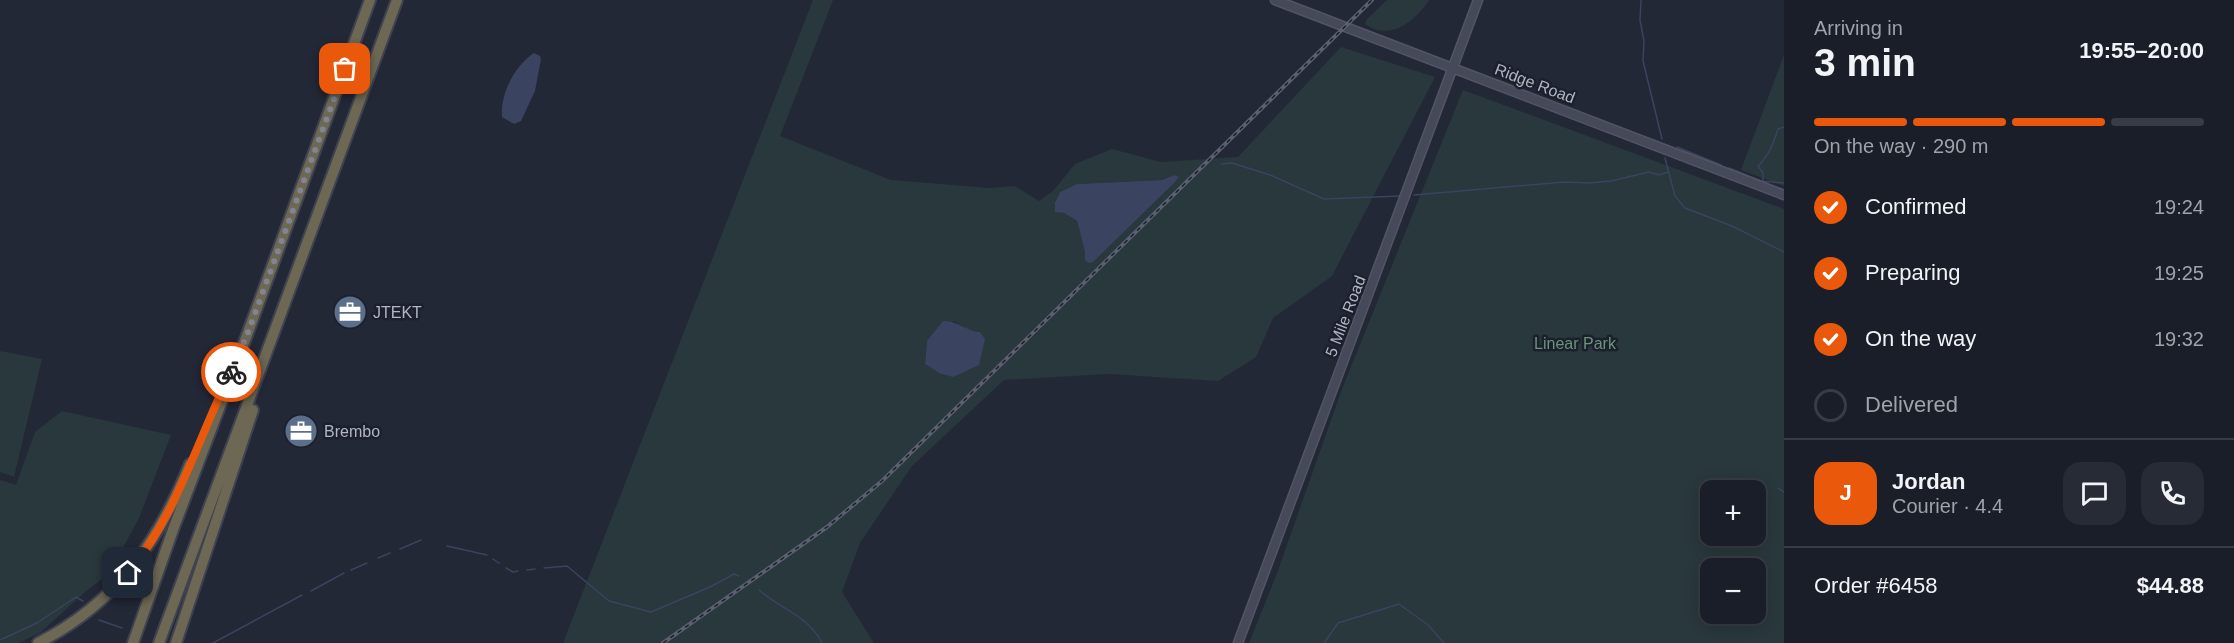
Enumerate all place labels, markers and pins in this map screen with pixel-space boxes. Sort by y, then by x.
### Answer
pin [319,43,370,94]
office icon: JTEKT [332,294,368,330]
place label: JTEKT [373,304,422,321]
office icon: Brembo [283,413,319,449]
place label: Brembo [324,423,380,440]
pin [102,547,153,598]

